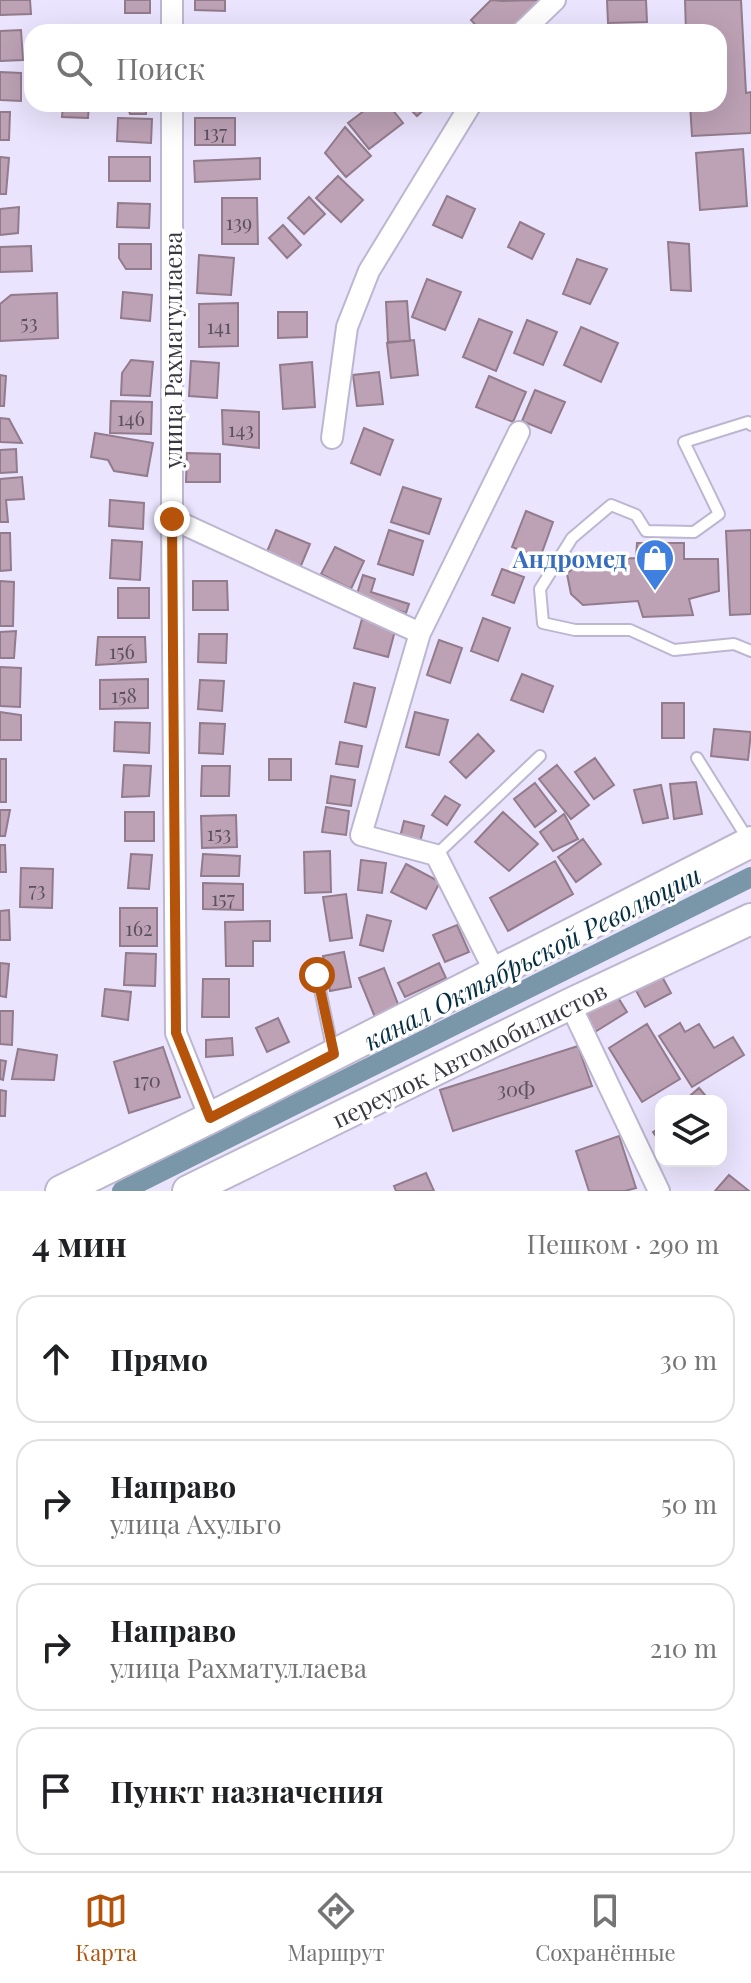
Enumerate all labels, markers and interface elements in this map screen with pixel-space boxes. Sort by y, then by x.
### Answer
search box [24,24,727,112]
icon: search [52,46,96,90]
text: Поиск [116,48,205,88]
house number: 137 [203,118,227,145]
house number: 139 [226,208,252,235]
street label: улица Рахматуллаева [156,231,188,470]
house number: 53 [20,308,38,335]
house number: 141 [207,312,231,339]
house number: 146 [117,404,145,431]
house number: 143 [228,415,254,442]
route end [154,501,190,537]
shop icon: Андромед [634,537,676,592]
place label: Андромед [512,542,627,574]
house number: 156 [109,637,135,664]
house number: 158 [111,681,137,708]
house number: 153 [207,819,231,846]
water label: канал Октябрьской Революции [357,857,707,1057]
house number: 73 [28,875,46,902]
house number: 157 [211,884,235,911]
house number: 162 [125,914,153,941]
route start [299,957,335,993]
street label: переулок Автомобилистов [326,973,612,1135]
house number: 170 [133,1066,161,1093]
house number: 30Ф [497,1075,535,1102]
map controls [655,1095,727,1167]
button: layers [655,1095,727,1167]
text: 4 мин [32,1220,127,1266]
text: Пешком · 290 m [527,1226,719,1261]
icon: ahead [34,1337,78,1381]
text: Прямо [110,1339,208,1379]
text: 30 m [660,1342,717,1377]
text: Направо [110,1466,236,1506]
icon: right [34,1481,78,1525]
text: 50 m [661,1486,717,1521]
text: улица Ахульго [110,1506,281,1541]
text: Направо [110,1610,236,1650]
icon: right [34,1625,78,1669]
text: 210 m [650,1630,717,1665]
text: улица Рахматуллаева [110,1650,367,1685]
icon: arrive [34,1769,78,1813]
text: Пункт назначения [110,1771,384,1811]
tab: Карта [75,1889,137,1967]
tab: Маршрут [288,1889,385,1967]
tab: Сохранённые [535,1889,676,1967]

